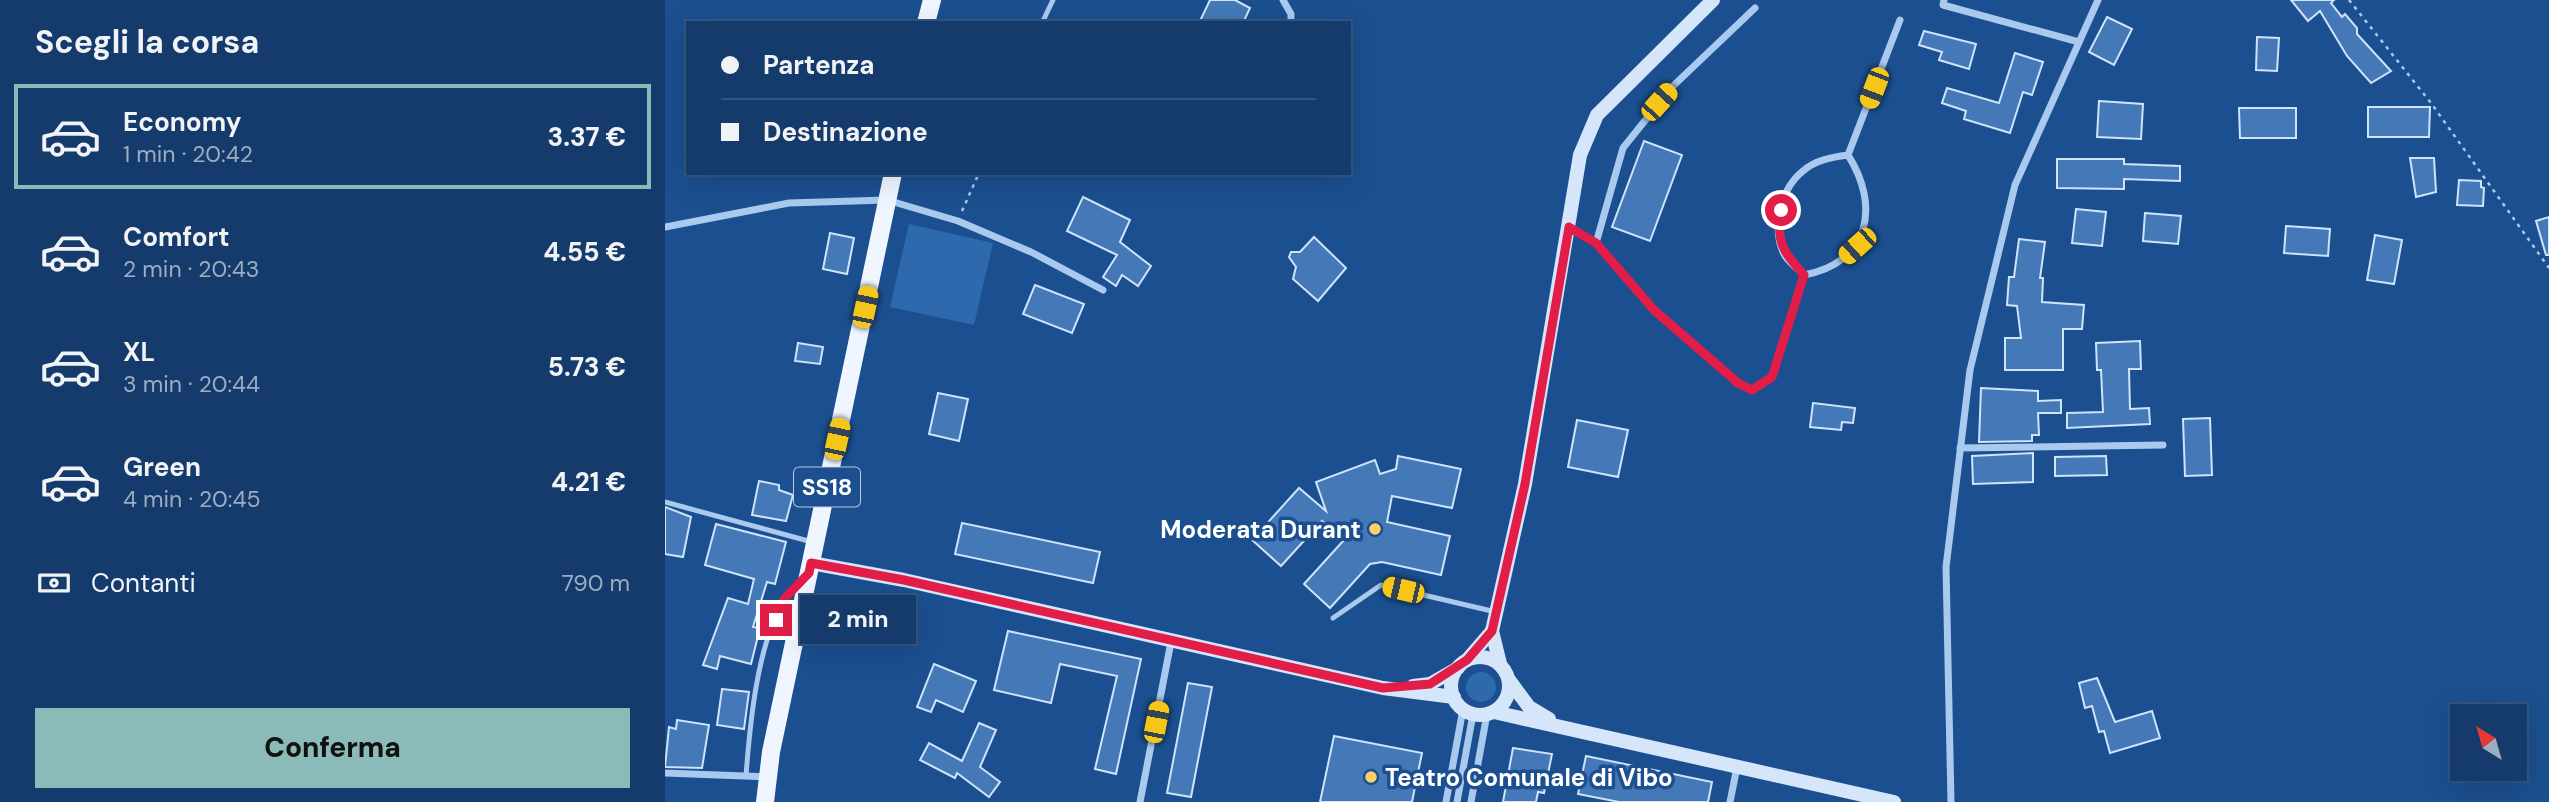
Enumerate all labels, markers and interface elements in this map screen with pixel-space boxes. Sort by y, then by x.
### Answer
text: Scegli la corsa [35,21,259,63]
text: Partenza [763,48,875,82]
car [1857,65,1892,111]
car [1638,79,1681,125]
icon: car [39,105,102,168]
text: Economy [123,105,241,139]
text: Destinazione [763,115,928,149]
text: 3.37 € [547,120,626,154]
text: 1 min · 20:42 [123,139,253,169]
route start [1765,194,1797,226]
icon: car [39,220,102,283]
text: Comfort [123,220,229,254]
car [1835,224,1880,268]
text: 4.55 € [543,235,626,269]
text: 2 min · 20:43 [123,254,259,284]
car [851,284,880,330]
icon: car [39,335,102,398]
text: XL [123,335,155,369]
text: 5.73 € [548,350,626,384]
text: 3 min · 20:44 [123,369,260,399]
car [823,416,852,462]
icon: car [39,450,102,513]
text: Green [123,450,201,484]
text: 4.21 € [551,465,626,499]
road number: SS18 [794,467,860,506]
text: 4 min · 20:45 [123,484,260,514]
place label: Moderata Durant [1160,514,1361,545]
marker: Moderata Durant [1367,521,1383,537]
icon: cash [35,564,73,602]
text: Contanti [91,566,196,600]
text: 790 m [562,568,630,598]
car [1381,575,1426,605]
callout: 2 min [801,596,916,644]
route end [760,604,792,636]
text: 2 min [827,604,889,634]
car [1142,699,1171,745]
north arrow [2450,704,2527,780]
map controls [2450,704,2527,781]
button: Conferma [35,708,630,788]
place label: Teatro Comunale di Vibo [1385,762,1673,793]
marker: Teatro Comunale di Vibo [1363,769,1379,785]

